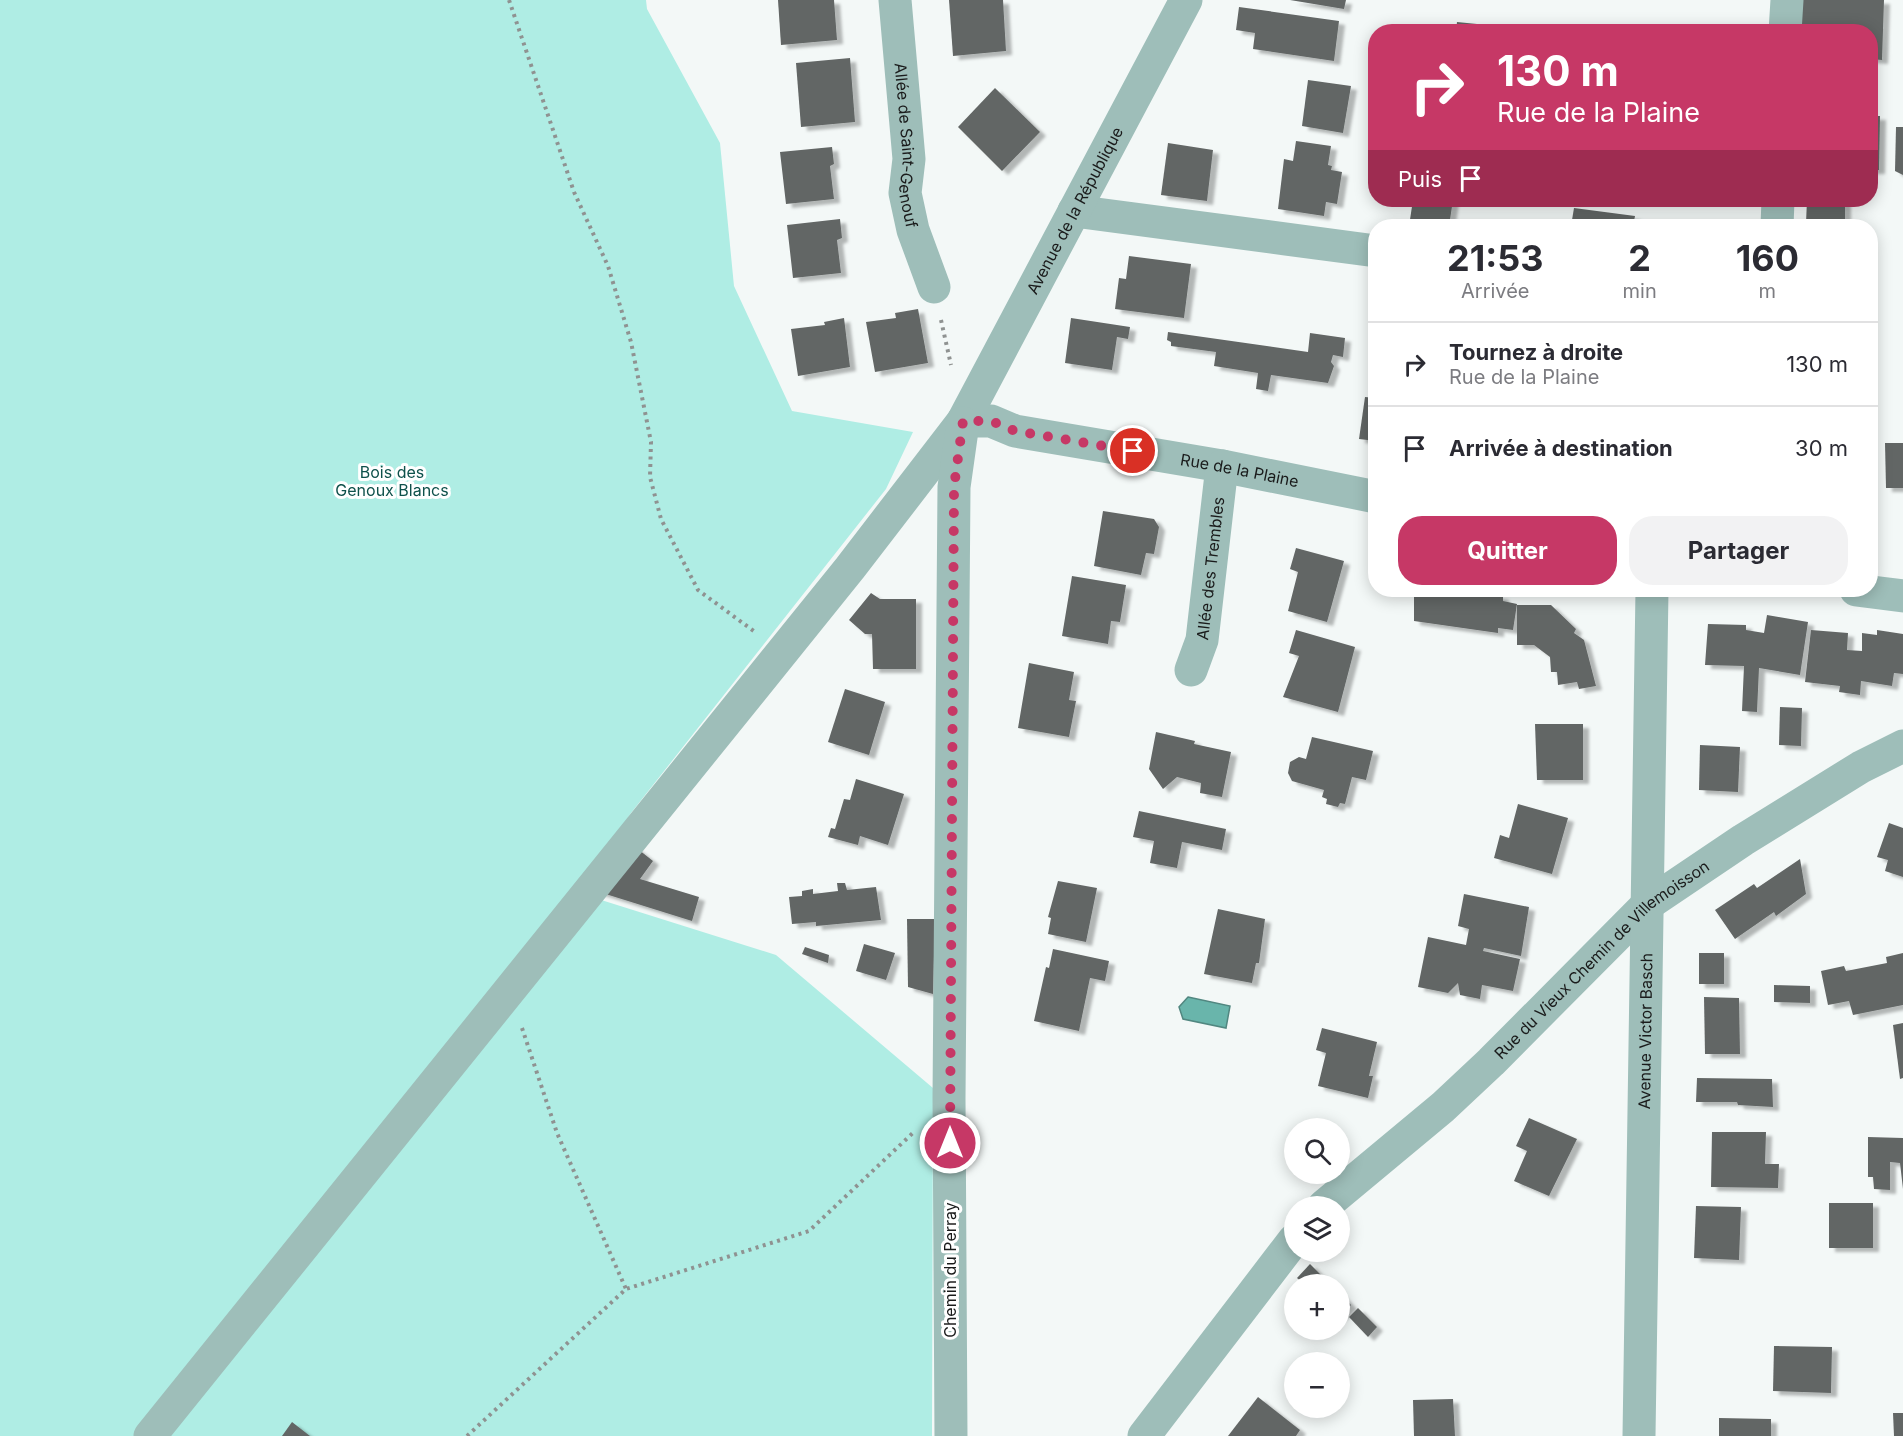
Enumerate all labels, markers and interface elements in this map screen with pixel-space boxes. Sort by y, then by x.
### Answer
text: 130 m [1497,45,1619,96]
icon: right [1398,48,1476,126]
street label: Allée de Saint-Genouf [891,62,922,230]
text: Rue de la Plaine [1497,96,1700,129]
street label: Avenue de la République [1022,123,1127,297]
icon: arrive [1454,162,1487,195]
text: Puis [1398,166,1442,192]
text: 21:53 [1447,236,1544,280]
text: 2 [1628,236,1651,280]
text: 160 [1736,236,1799,280]
text: Arrivée [1461,279,1530,303]
text: min [1623,279,1657,303]
text: m [1759,279,1776,303]
text: Tournez à droite [1449,339,1623,365]
icon: right [1398,348,1431,381]
text: 130 m [1786,351,1848,377]
text: Rue de la Plaine [1449,365,1599,389]
pin [1107,425,1158,476]
icon: arrive [1398,432,1431,465]
icon: arrive [1116,434,1149,467]
text: Arrivée à destination [1449,435,1673,461]
text: 30 m [1795,435,1848,461]
street label: Rue de la Plaine [1179,449,1301,491]
park label: Bois des Genoux Blancs [335,462,449,500]
street label: Allée des Trembles [1192,496,1228,641]
button: Quitter [1398,516,1617,585]
button: Partager [1629,516,1848,585]
street label: Rue du Vieux Chemin de Villemoisson [1490,856,1713,1063]
street label: Avenue Victor Basch [1634,953,1656,1109]
position arrow [918,1111,982,1175]
map controls [1284,1118,1350,1418]
button: search [1284,1118,1350,1184]
button: layers [1284,1196,1350,1262]
street label: Chemin du Perray [940,1202,960,1338]
button: + [1284,1274,1350,1340]
button: − [1284,1352,1350,1418]

